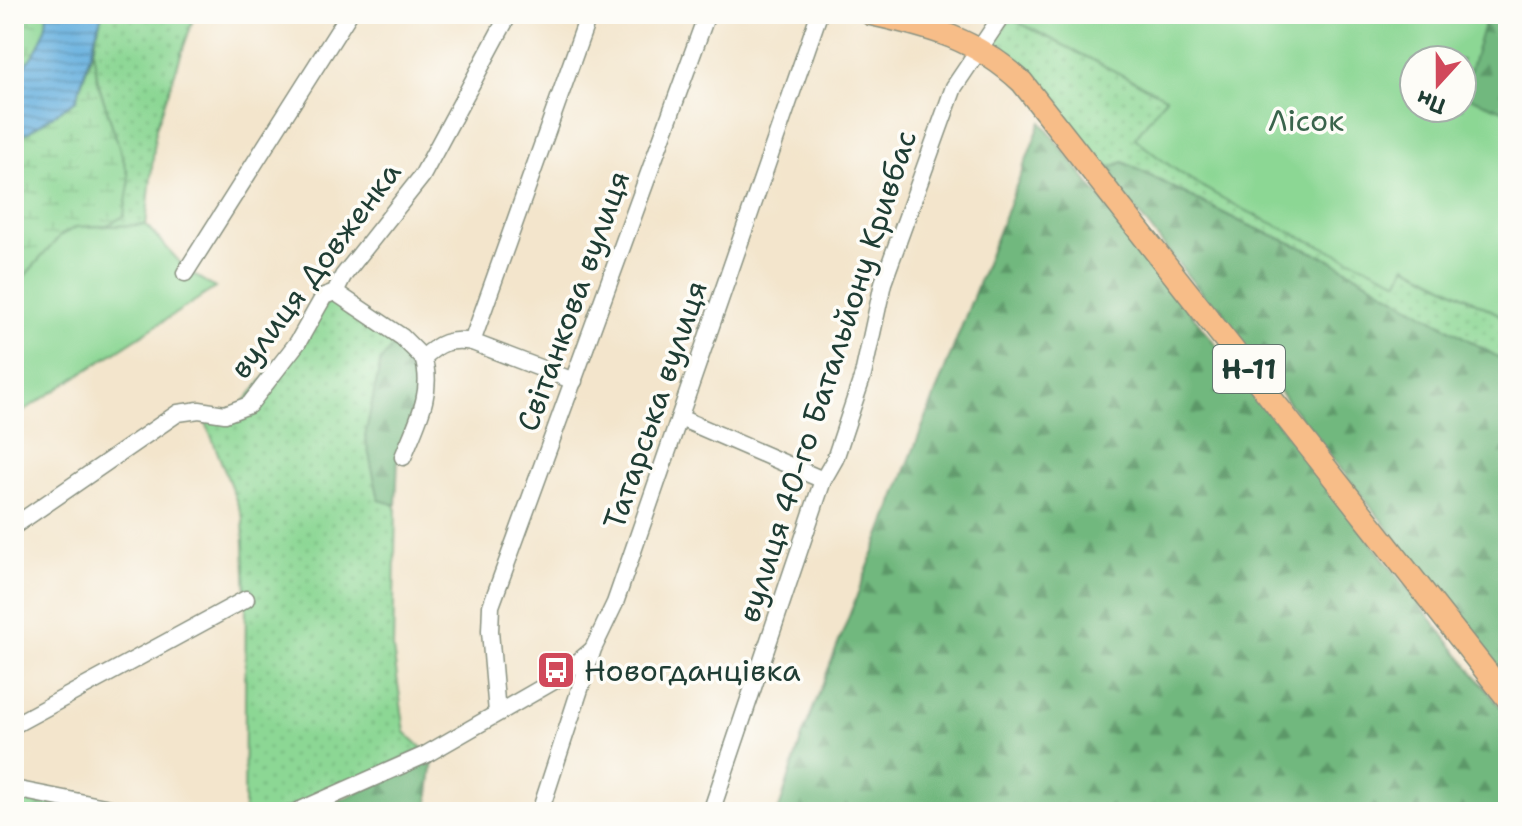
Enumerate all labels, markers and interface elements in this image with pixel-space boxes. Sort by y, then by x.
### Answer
north arrow [1398,44,1478,124]
text: Пн [1412,83,1450,121]
park label: Лісок [1268,100,1344,141]
street label: вулиця 40-го Батальйону Кривбас [728,125,926,627]
street label: вулиця Довженка [220,153,410,387]
street label: Світанкова вулиця [507,165,639,437]
street label: Татарська вулиця [593,275,717,535]
road number: Н-11 [1213,345,1285,393]
bus stop icon: Новогданцівка [535,649,577,691]
place label: Новогданцівка [584,650,801,691]

